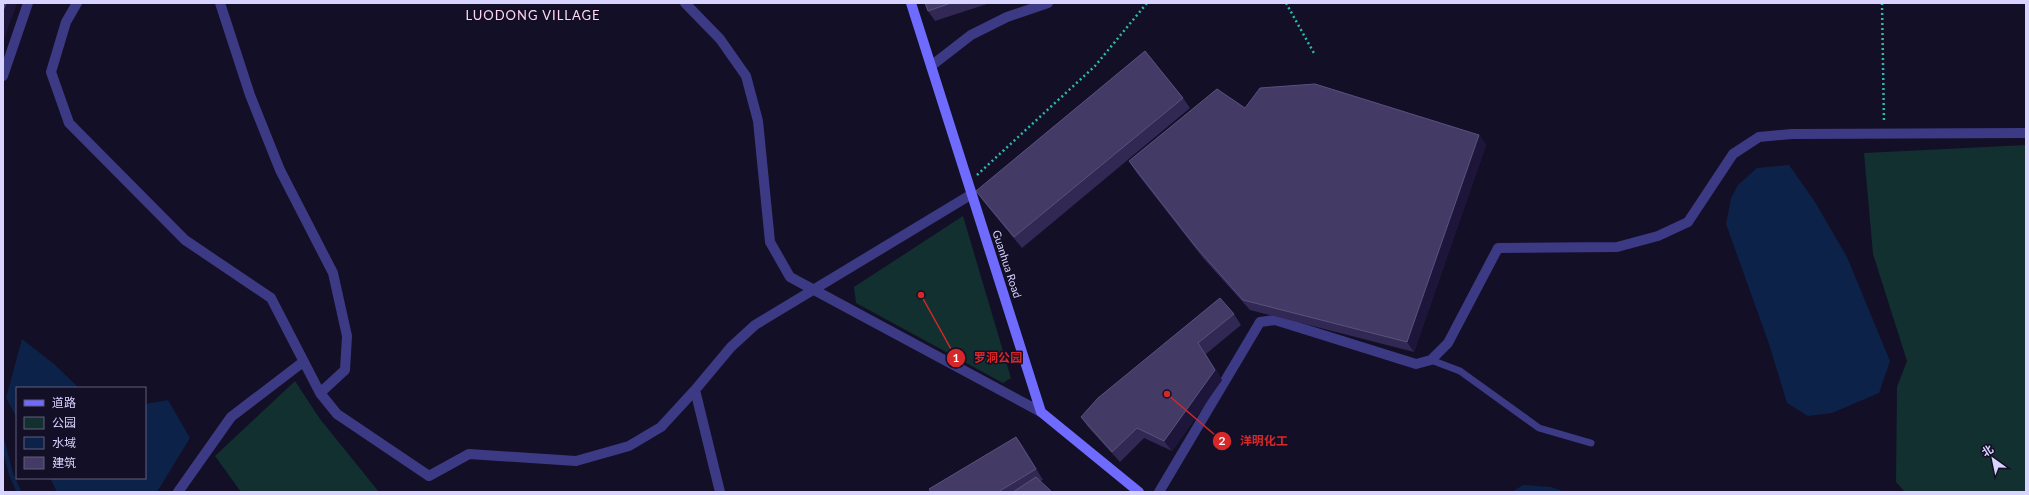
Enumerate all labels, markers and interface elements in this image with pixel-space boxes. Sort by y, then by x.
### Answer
district label: LUODONG VILLAGE [465,7,601,23]
street label: Guanhua Road [990,228,1025,299]
callout: 罗洞公园 [946,346,1030,370]
text: 1 [953,350,960,365]
text: 罗洞公园 [974,350,1022,365]
legend [16,387,146,479]
text: 道路 [52,395,76,410]
text: 公园 [52,415,76,430]
callout: 洋明化工 [1212,429,1296,453]
text: 2 [1219,433,1226,448]
text: 洋明化工 [1240,433,1288,448]
text: 水域 [52,435,76,450]
north arrow [1973,439,2013,479]
text: 北 [1979,442,1995,459]
text: 建筑 [52,455,76,470]

